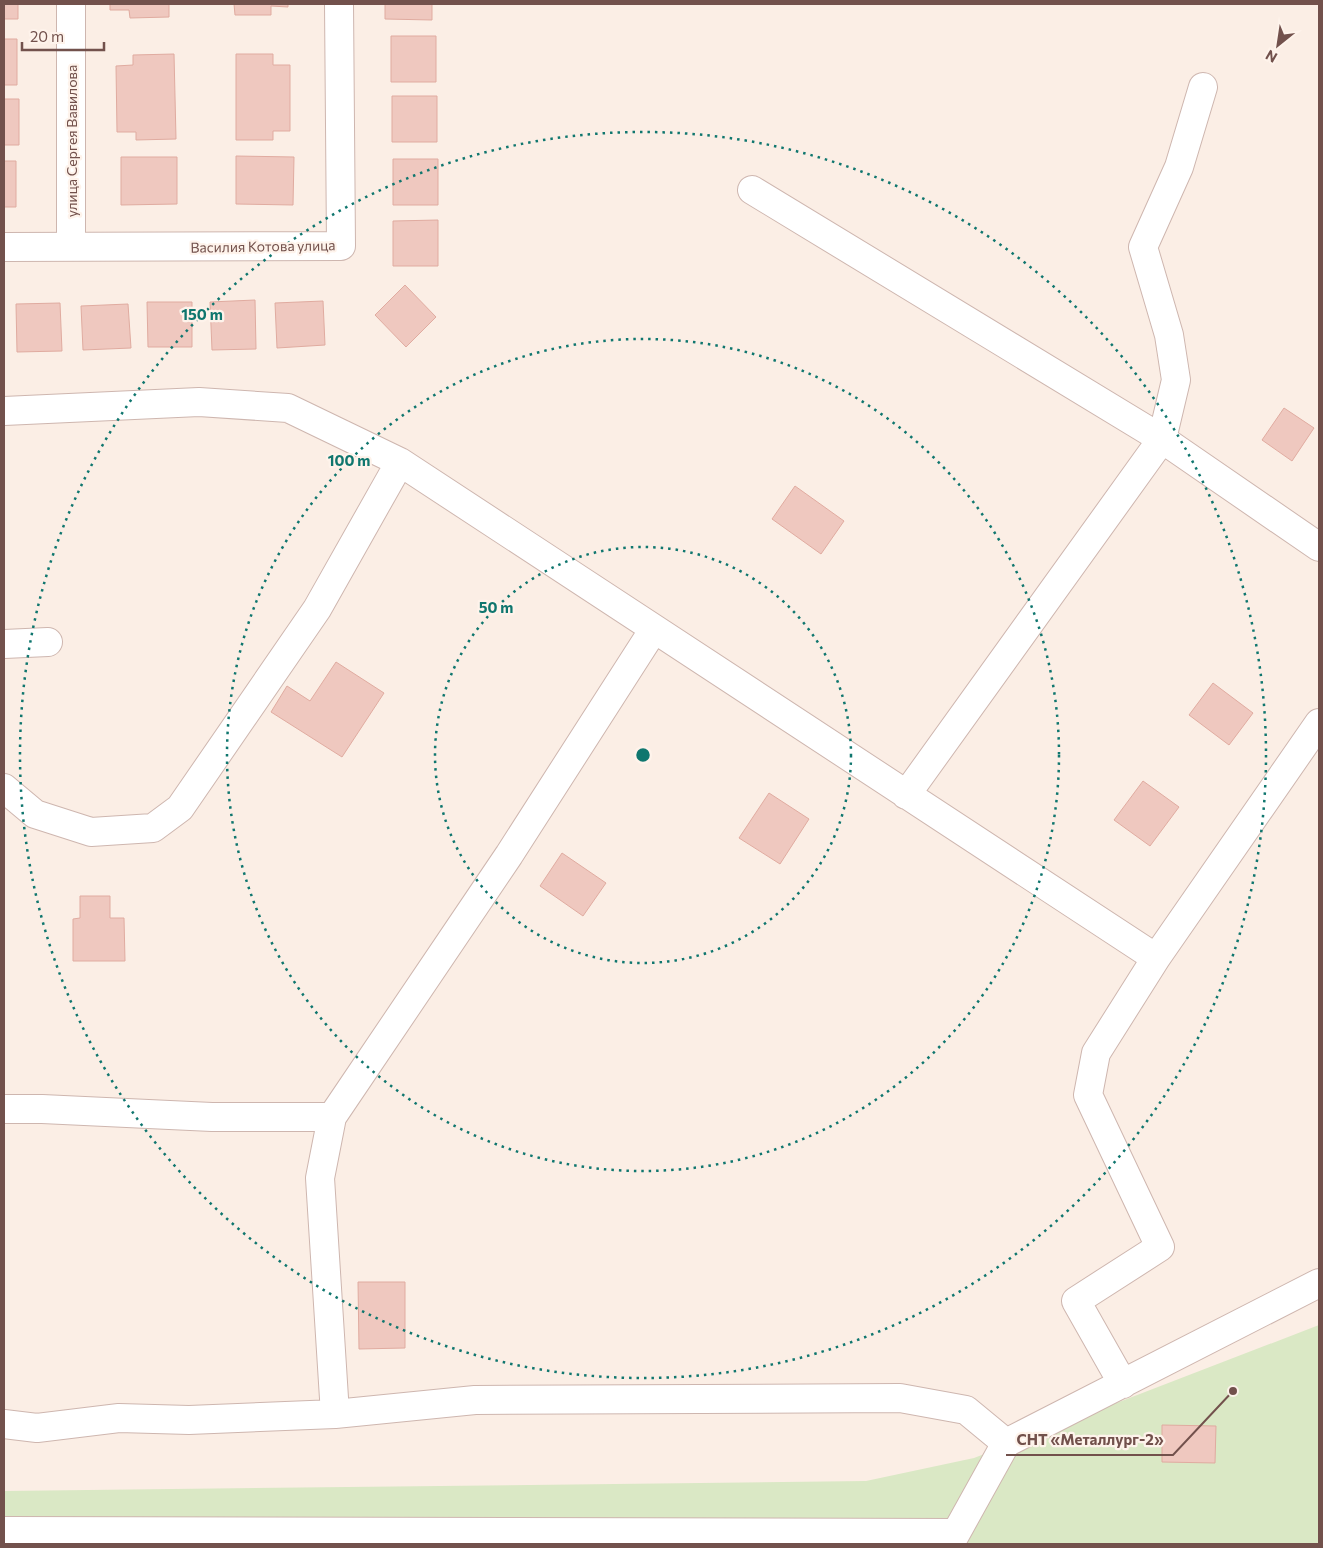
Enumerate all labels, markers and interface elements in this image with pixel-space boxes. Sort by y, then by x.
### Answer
scale bar [22,20,105,52]
north arrow [1253,20,1303,70]
text: 20 m [30,27,64,45]
text: N [1262,47,1280,67]
street label: улица Сергея Вавилова [63,65,80,217]
street label: Василия Котова улица [190,236,336,256]
text: 150 m [181,305,223,323]
text: 100 m [328,451,370,469]
text: 50 m [479,598,513,616]
centre of rings [634,746,652,764]
callout: СНТ «Металлург-2» [1006,1425,1173,1455]
text: СНТ «Металлург-2» [1016,1430,1164,1448]

